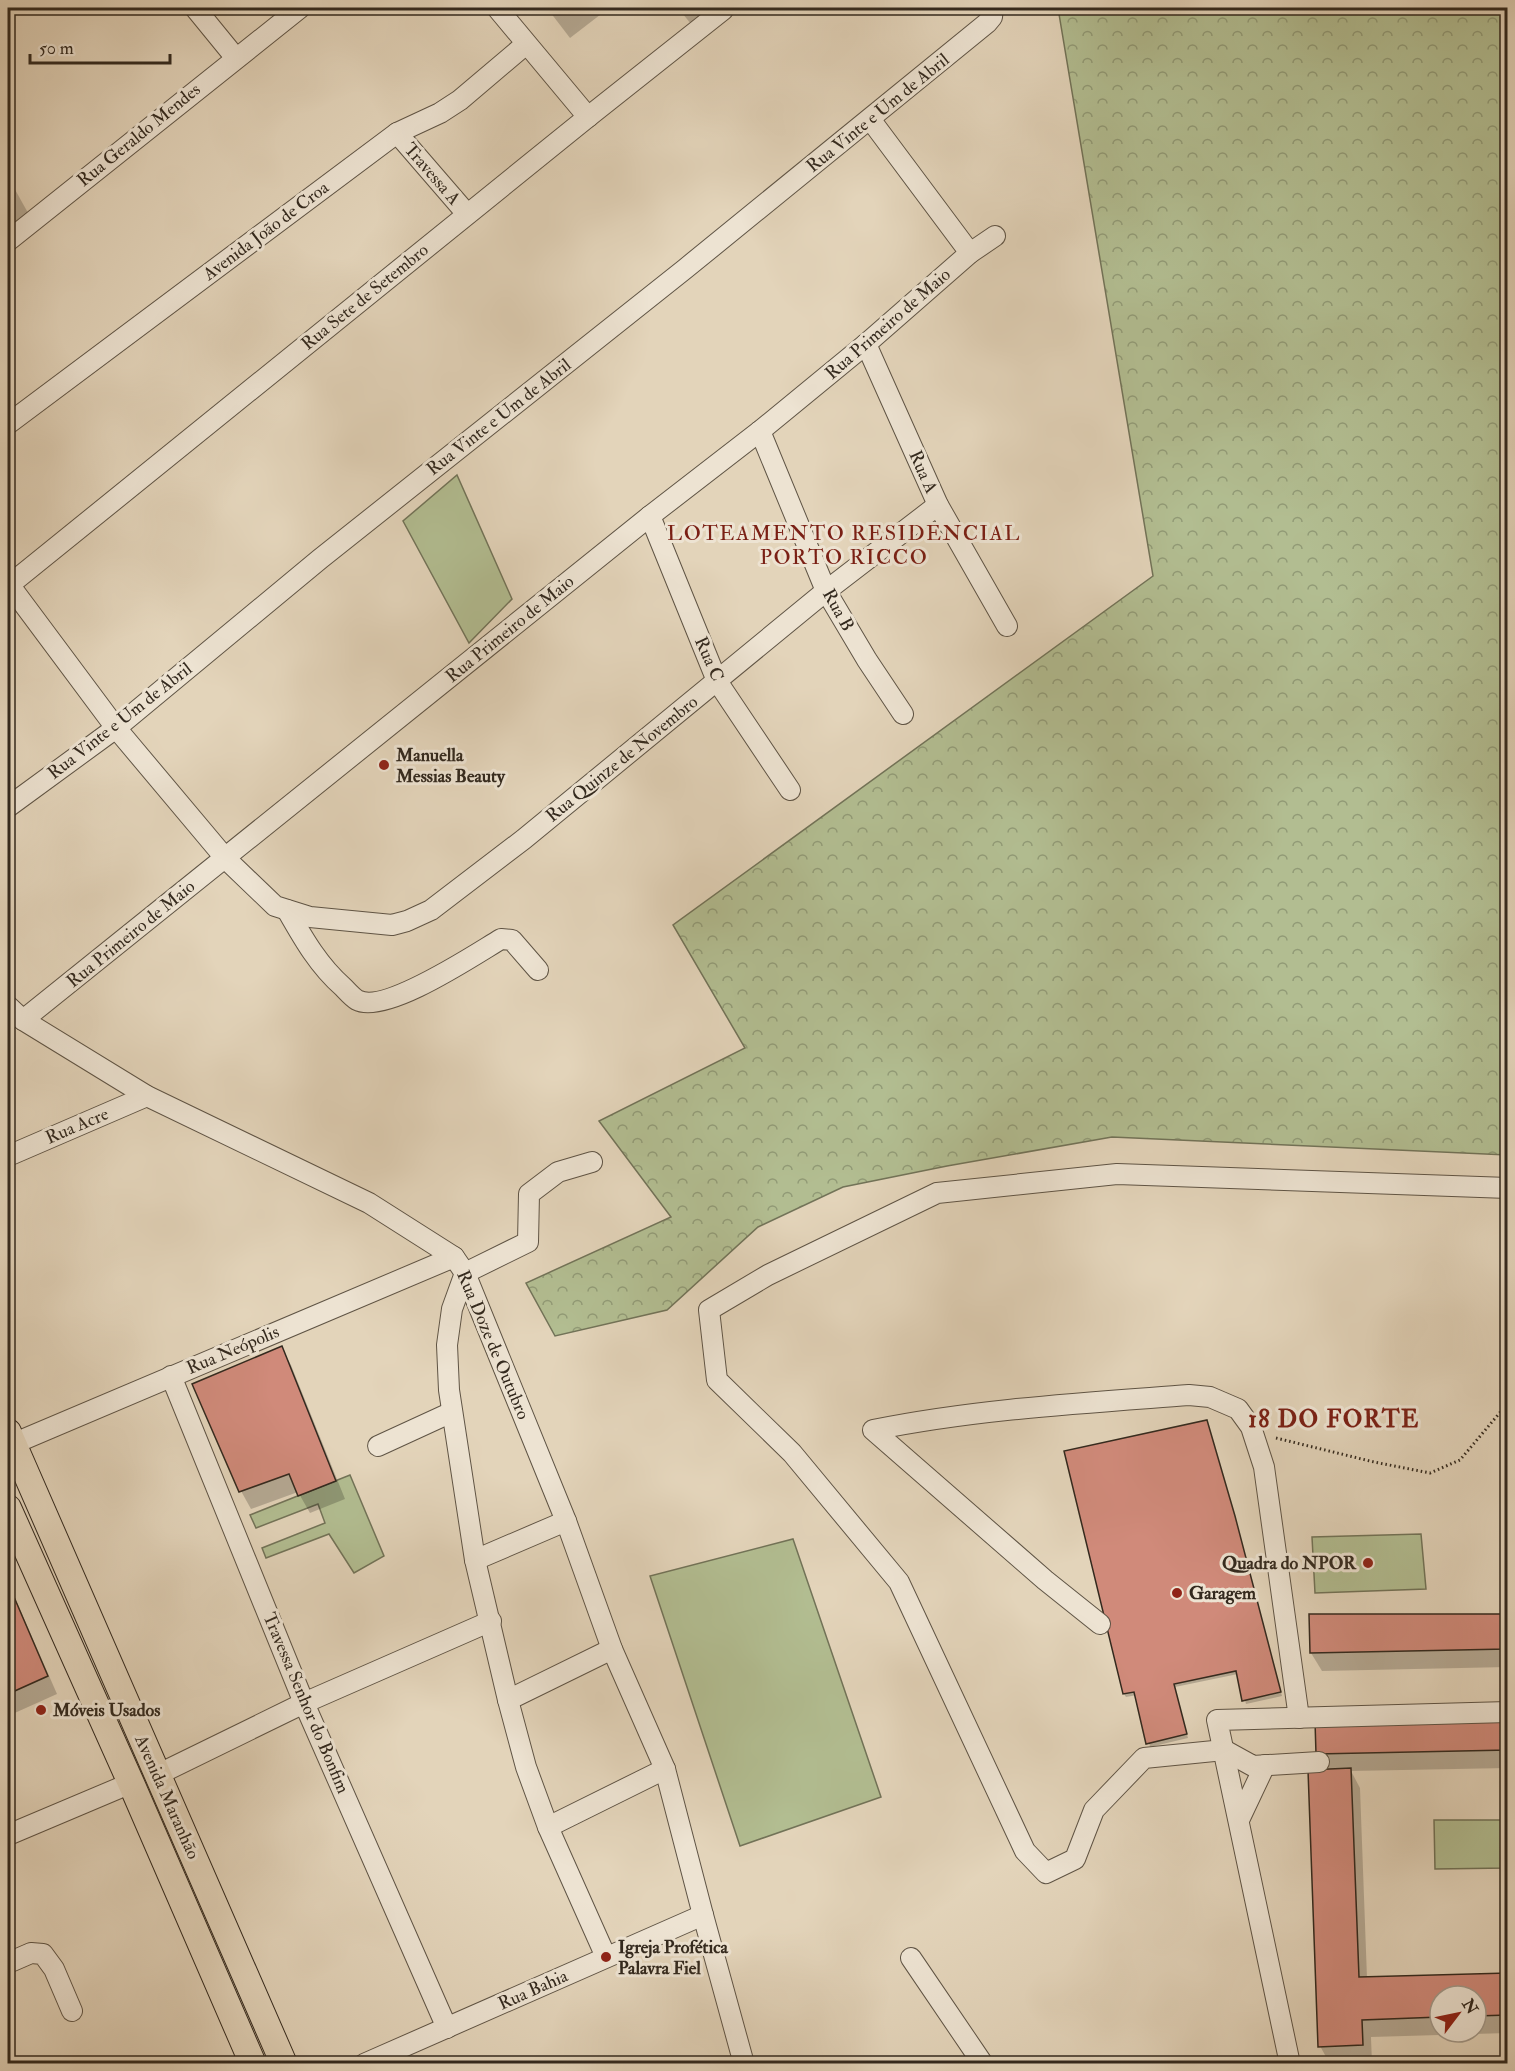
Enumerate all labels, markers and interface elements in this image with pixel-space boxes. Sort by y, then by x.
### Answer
scale bar [30,27,170,65]
text: 50 m [39,37,74,60]
street label: Rua Vinte e Um de Abril [802,48,954,178]
street label: Rua Geraldo Mendes [73,78,205,192]
street label: Travessa A [399,138,466,210]
street label: Avenida João de Croa [198,176,334,286]
street label: Rua Sete de Setembro [297,238,433,355]
street label: Rua Primeiro de Maio [821,263,956,385]
street label: Rua Vinte e Um de Abril [422,353,576,481]
street label: Rua A [903,447,943,498]
district label: LOTEAMENTO RESIDENCIAL PORTO RICCO [667,520,1021,571]
street label: Rua Primeiro de Maio [441,570,579,688]
street label: Rua B [817,585,859,635]
street label: Rua C [689,633,729,685]
street label: Rua Vinte e Um de Abril [43,657,197,785]
street label: Rua Quinze de Novembro [541,690,703,827]
place label: Manuella Messias Beauty [395,744,506,788]
marker: Manuella Messias Beauty [377,758,391,772]
street label: Rua Primeiro de Maio [62,875,200,993]
street label: Rua Acre [42,1102,112,1149]
street label: Rua Doze de Outubro [451,1267,535,1423]
street label: Rua Neópolis [183,1320,283,1380]
district label: 18 DO FORTE [1248,1404,1420,1435]
place label: Quadra do NPOR [1222,1552,1357,1575]
marker: Quadra do NPOR [1361,1556,1375,1570]
place label: Garagem [1189,1582,1257,1605]
marker: Garagem [1170,1586,1184,1600]
street label: Travessa Senhor do Bonfim [257,1609,355,1797]
place label: Móveis Usados [52,1699,160,1722]
marker: Móveis Usados [34,1703,48,1717]
street label: Avenida Maranhão [129,1730,205,1863]
place label: Igreja Profética Palavra Fiel [618,1936,728,1980]
marker: Igreja Profética Palavra Fiel [599,1950,613,1964]
street label: Rua Bahia [495,1964,572,2016]
north arrow [1428,1984,1488,2044]
text: N [1457,1994,1483,2019]

